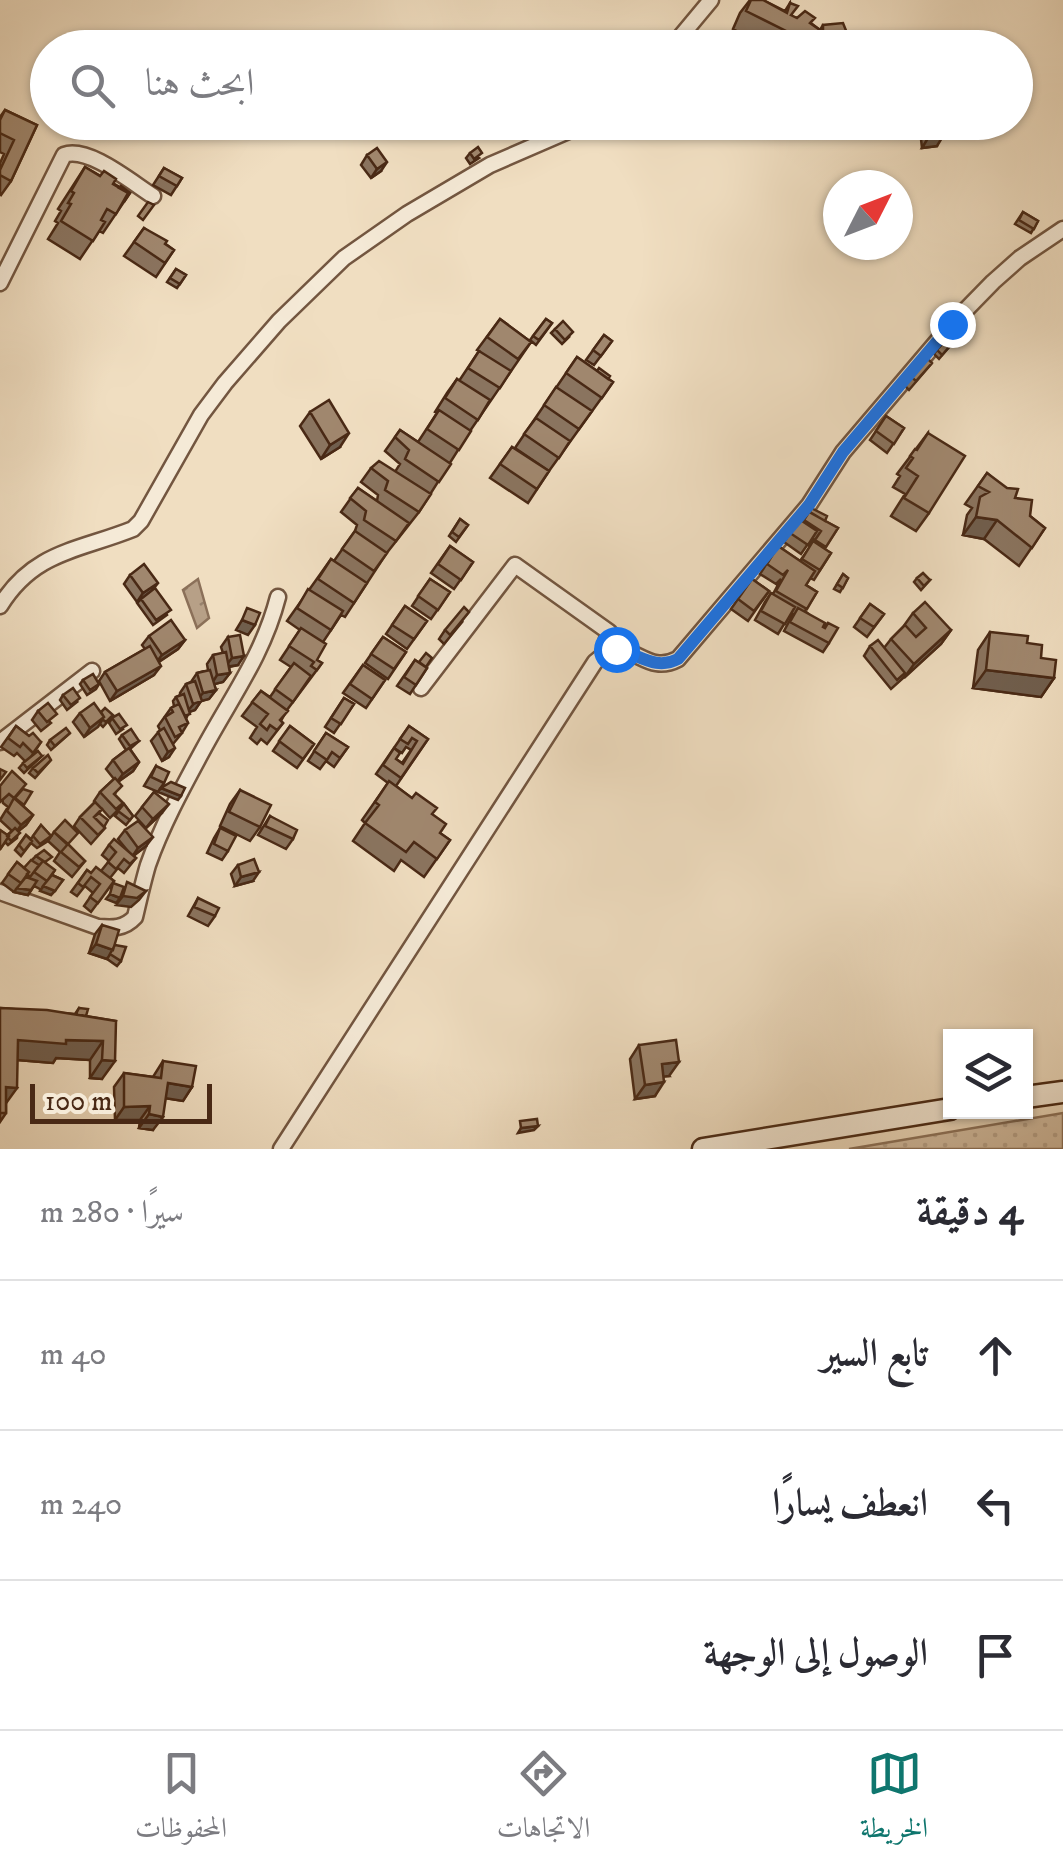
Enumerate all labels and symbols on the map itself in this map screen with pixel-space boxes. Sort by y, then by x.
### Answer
north arrow [823,170,913,260]
route end [930,302,976,348]
route start [594,627,640,673]
scale bar [30,1079,212,1124]

